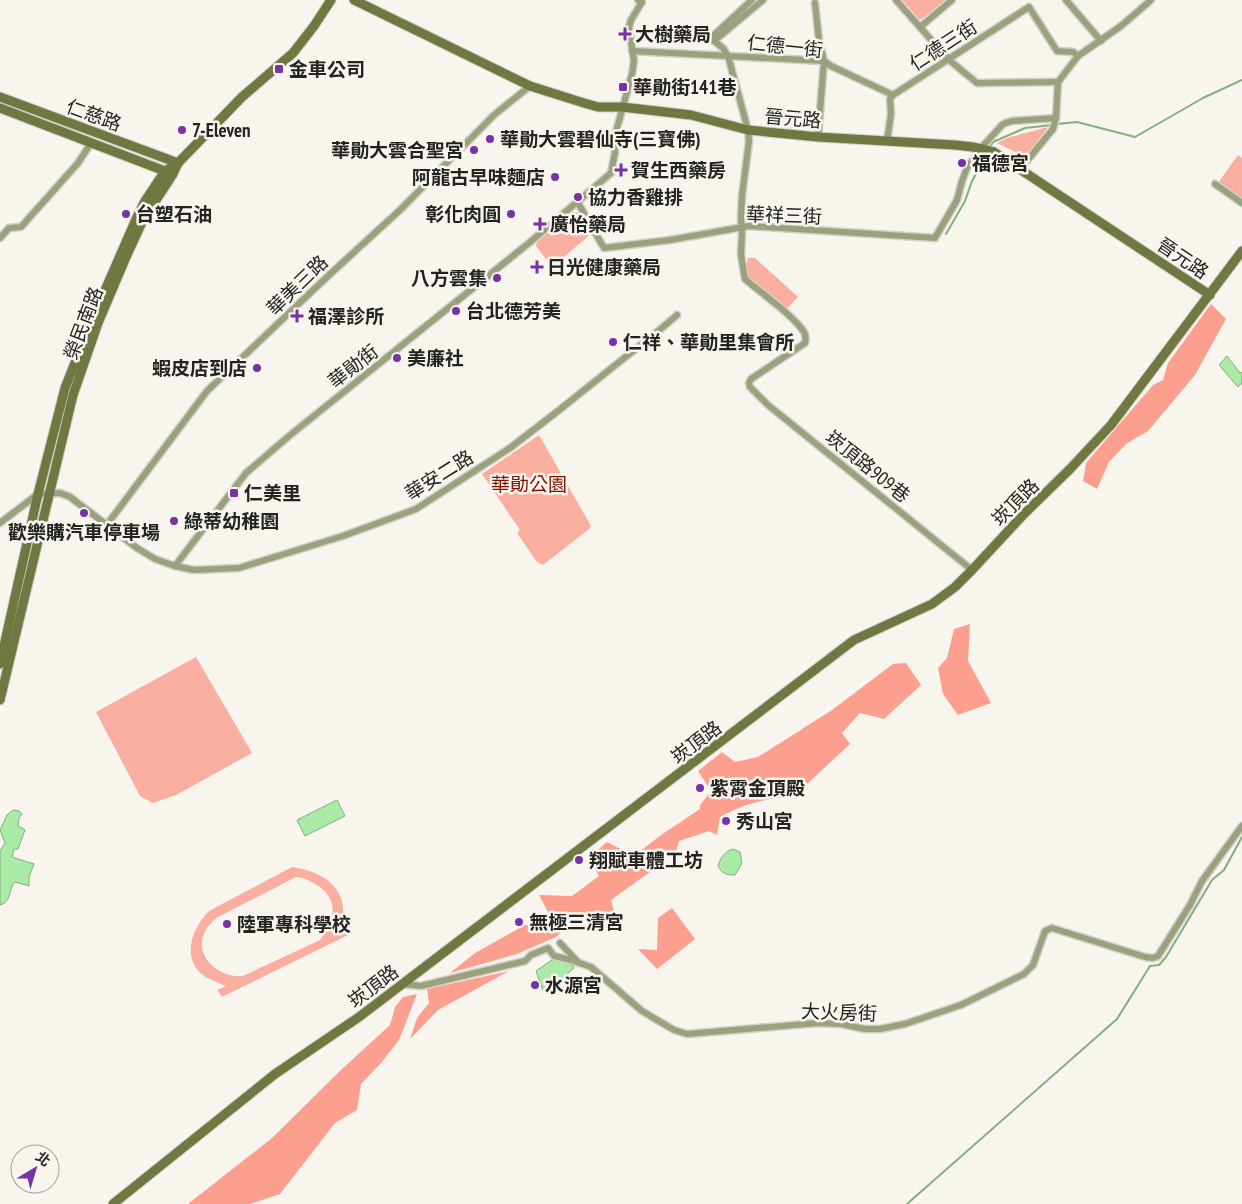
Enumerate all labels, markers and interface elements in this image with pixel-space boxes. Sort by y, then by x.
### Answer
street label: 仁德三街 [905,14,981,76]
place label: 大樹藥局 [635,22,711,46]
marker: 大樹藥局 [619,28,631,40]
street label: 仁德一街 [746,30,824,62]
place label: 金車公司 [289,57,365,81]
marker: 金車公司 [273,63,285,75]
place label: 華勛街141巷 [633,75,737,99]
marker: 華勛街141巷 [617,81,629,93]
street label: 仁慈路 [63,94,125,136]
street label: 晉元路 [764,104,822,132]
place label: 7-Eleven [192,118,251,142]
marker: 7-Eleven [176,124,188,136]
place label: 華勛大雲碧仙寺(三寶佛) [500,127,701,151]
marker: 華勛大雲碧仙寺(三寶佛) [484,133,496,145]
place label: 華勛大雲合聖宮 [331,138,464,162]
marker: 華勛大雲合聖宮 [468,144,480,156]
place label: 福德宮 [972,151,1029,175]
marker: 福德宮 [956,157,968,169]
place label: 賀生西藥房 [631,158,726,182]
marker: 賀生西藥房 [615,164,627,176]
place label: 阿龍古早味麵店 [412,165,545,189]
marker: 阿龍古早味麵店 [549,171,561,183]
place label: 協力香雞排 [588,185,683,209]
marker: 協力香雞排 [572,191,584,203]
place label: 台塑石油 [136,202,212,226]
place label: 彰化肉圓 [425,202,501,226]
street label: 華祥三街 [746,202,822,228]
marker: 台塑石油 [120,208,132,220]
marker: 彰化肉圓 [505,208,517,220]
place label: 廣怡藥局 [550,212,626,236]
marker: 廣怡藥局 [534,218,546,230]
street label: 晉元路 [1153,232,1213,284]
street label: 華美三路 [261,250,333,320]
place label: 日光健康藥局 [547,255,661,279]
marker: 日光健康藥局 [531,261,543,273]
place label: 八方雲集 [411,266,487,290]
marker: 八方雲集 [491,272,503,284]
street label: 榮民南路 [58,283,108,363]
place label: 台北德芳美 [466,299,561,323]
place label: 福澤診所 [308,304,384,328]
marker: 台北德芳美 [450,305,462,317]
marker: 福澤診所 [290,309,304,323]
place label: 仁祥、華勛里集會所 [623,330,794,354]
marker: 仁祥、華勛里集會所 [607,336,619,348]
street label: 華勛街 [323,339,383,393]
place label: 美廉社 [407,346,464,370]
marker: 美廉社 [391,352,403,364]
place label: 蝦皮店到店 [152,356,247,380]
marker: 蝦皮店到店 [251,362,263,374]
street label: 崁頂路909巷 [821,425,915,507]
street label: 華安二路 [400,445,478,505]
park label: 華勛公園 [491,472,567,496]
street label: 崁頂路 [986,473,1044,531]
place label: 仁美里 [244,481,301,505]
marker: 仁美里 [228,487,240,499]
marker: 歡樂購汽車停車場 [78,507,90,519]
place label: 綠蒂幼稚園 [184,509,279,533]
marker: 綠蒂幼稚園 [168,515,180,527]
place label: 歡樂購汽車停車場 [8,520,160,544]
street label: 崁頂路 [666,715,726,769]
place label: 紫霄金頂殿 [710,776,805,800]
marker: 紫霄金頂殿 [694,782,706,794]
place label: 秀山宮 [736,809,793,833]
marker: 秀山宮 [720,815,732,827]
place label: 翔賦車體工坊 [589,848,703,872]
marker: 翔賦車體工坊 [573,854,585,866]
place label: 無極三清宮 [529,910,624,934]
place label: 陸軍專科學校 [237,912,351,936]
marker: 無極三清宮 [513,916,525,928]
marker: 陸軍專科學校 [221,918,233,930]
street label: 崁頂路 [343,959,403,1013]
place label: 水源宮 [545,973,602,997]
marker: 水源宮 [529,979,541,991]
street label: 大火房街 [801,999,877,1025]
north arrow [10,1144,60,1194]
text: 北 [32,1147,54,1170]

